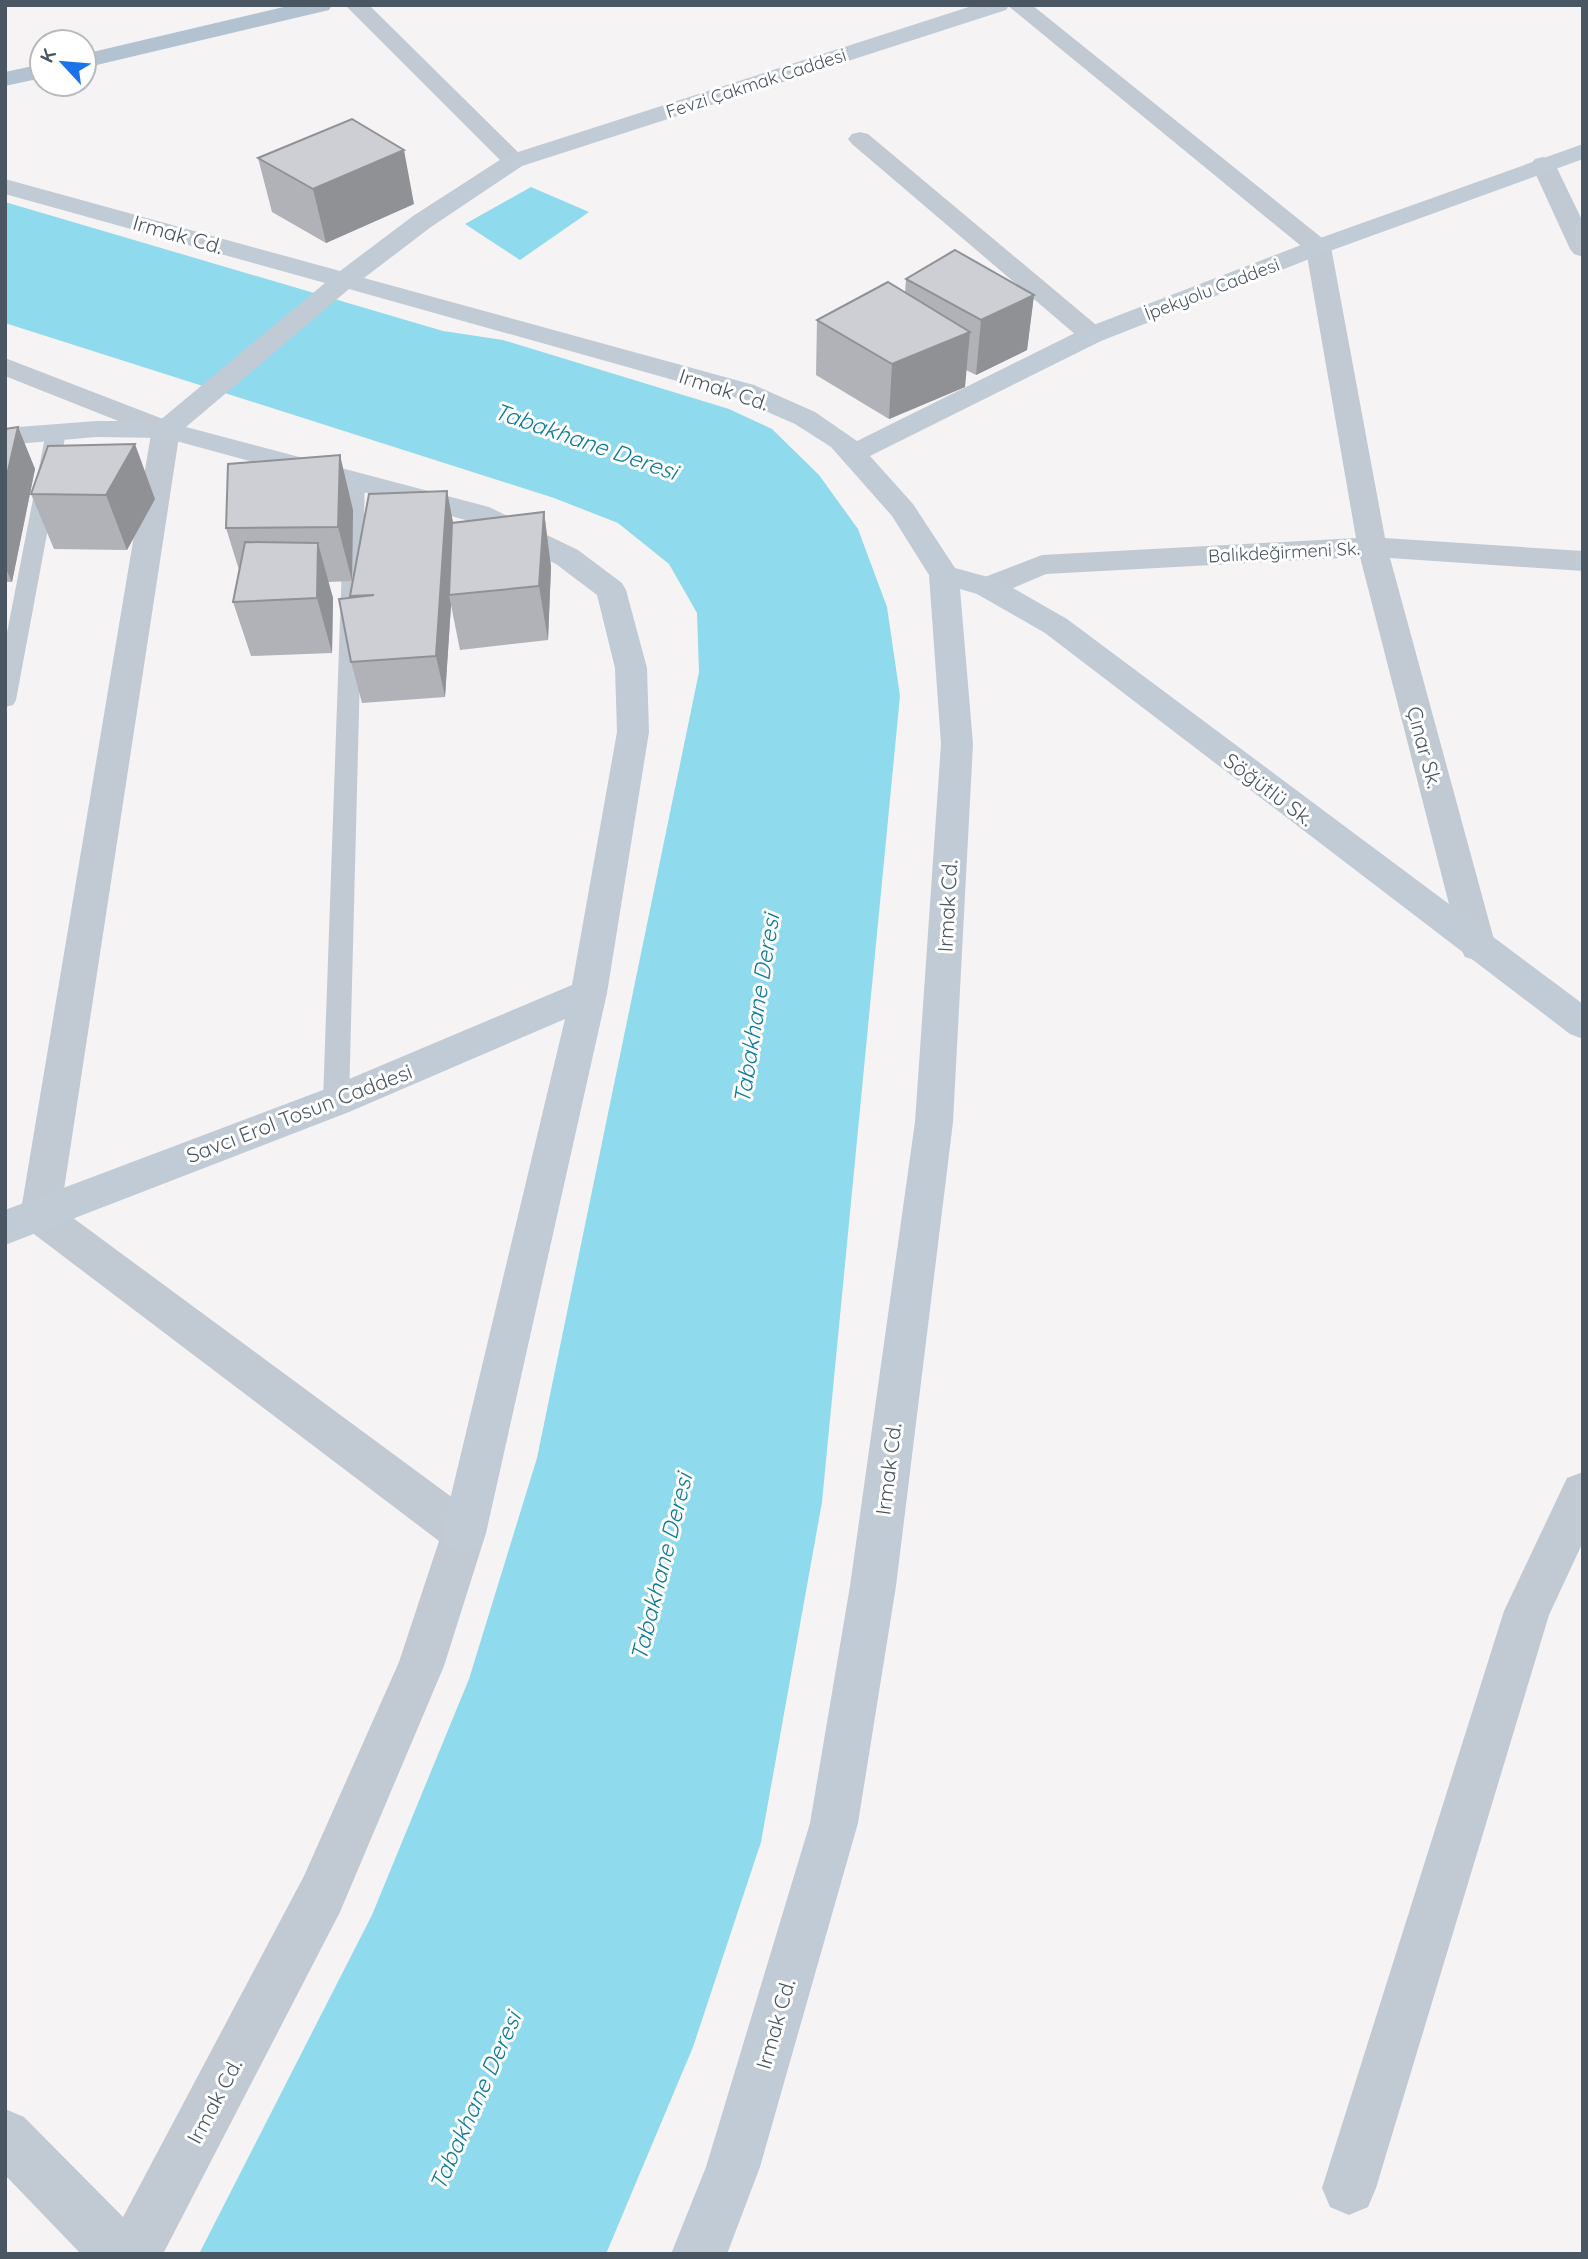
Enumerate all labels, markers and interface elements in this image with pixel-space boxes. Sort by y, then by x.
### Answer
north arrow [28,28,98,98]
street label: Fevzi Çakmak Caddesi [663,43,849,123]
text: K [34,45,61,66]
street label: Irmak Cd. [130,209,226,259]
street label: İpekyolu Caddesi [1141,253,1283,325]
street label: Irmak Cd. [676,362,772,416]
water label: Tabakhane Deresi [491,396,684,487]
street label: Balıkdeğirmeni Sk. [1208,537,1360,567]
street label: Çınar Sk. [1402,703,1448,791]
street label: Söğütlü Sk. [1219,747,1319,831]
street label: Irmak Cd. [932,859,962,953]
water label: Tabakhane Deresi [727,909,786,1106]
street label: Savcı Erol Tosun Caddesi [182,1058,416,1168]
street label: Irmak Cd. [869,1422,907,1516]
water label: Tabakhane Deresi [624,1467,699,1664]
street label: Irmak Cd. [750,1976,800,2072]
water label: Tabakhane Deresi [423,2005,529,2195]
street label: Irmak Cd. [181,2054,247,2148]

